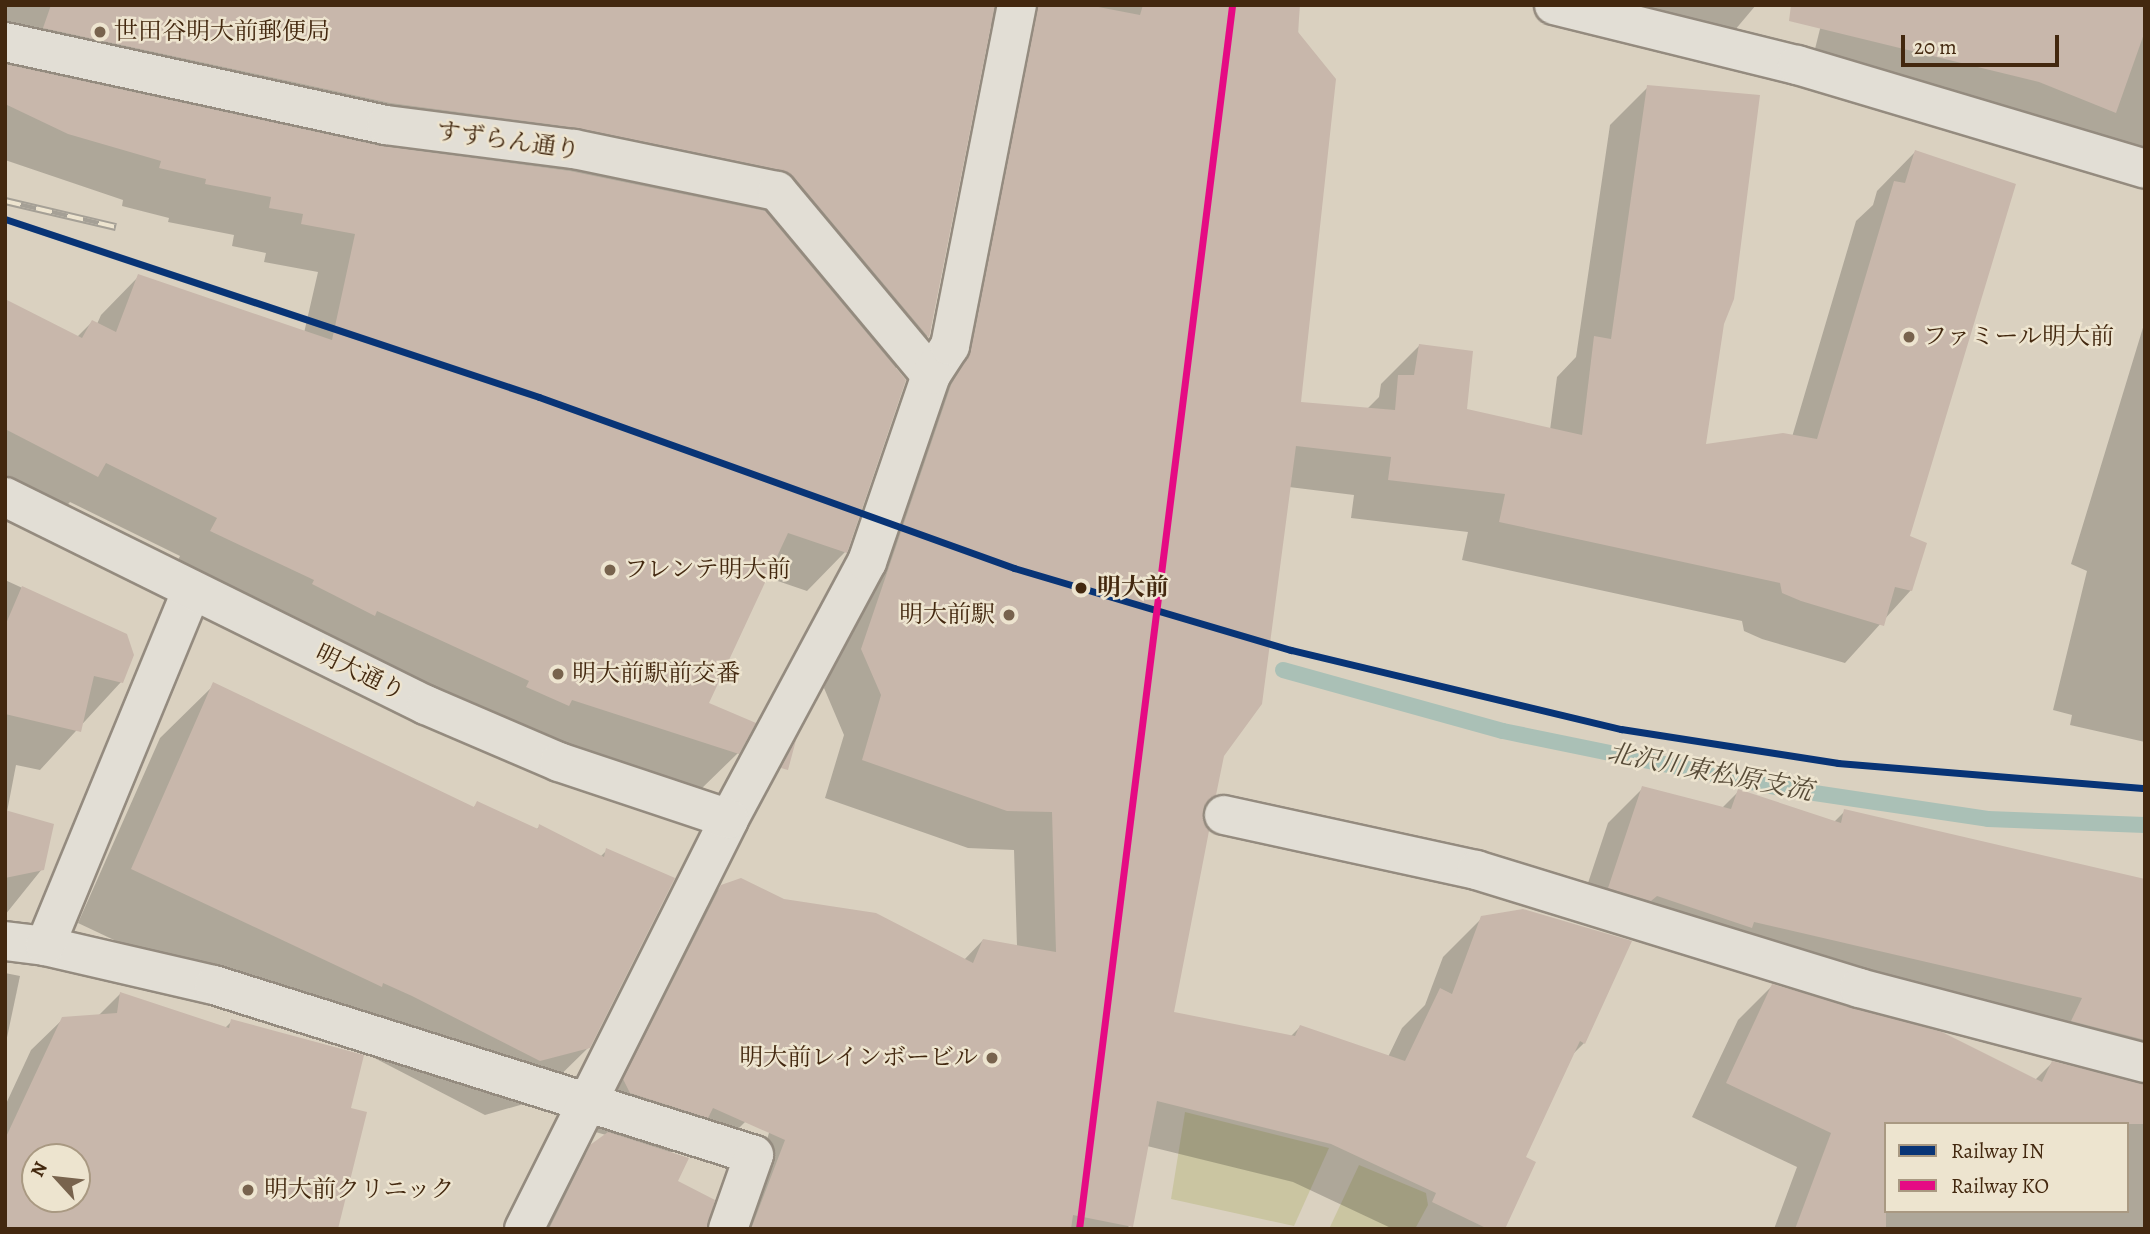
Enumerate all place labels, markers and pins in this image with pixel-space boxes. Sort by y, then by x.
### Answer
place label: 世田谷明大前郵便局 [114,18,330,46]
marker: 世田谷明大前郵便局 [92,24,108,40]
place label: ファミール明大前 [1923,323,2115,351]
marker: ファミール明大前 [1901,329,1917,345]
place label: フレンテ明大前 [624,556,792,584]
marker: フレンテ明大前 [602,562,618,578]
place label: 明大前 [1097,574,1169,602]
marker: 明大前 [1071,578,1091,598]
place label: 明大前駅 [899,601,995,629]
marker: 明大前駅 [1001,607,1017,623]
place label: 明大前駅前交番 [572,660,740,688]
marker: 明大前駅前交番 [550,666,566,682]
place label: 明大前レインボービル [738,1044,978,1072]
marker: 明大前レインボービル [984,1050,1000,1066]
place label: 明大前クリニック [264,1176,456,1204]
marker: 明大前クリニック [238,1180,258,1200]

